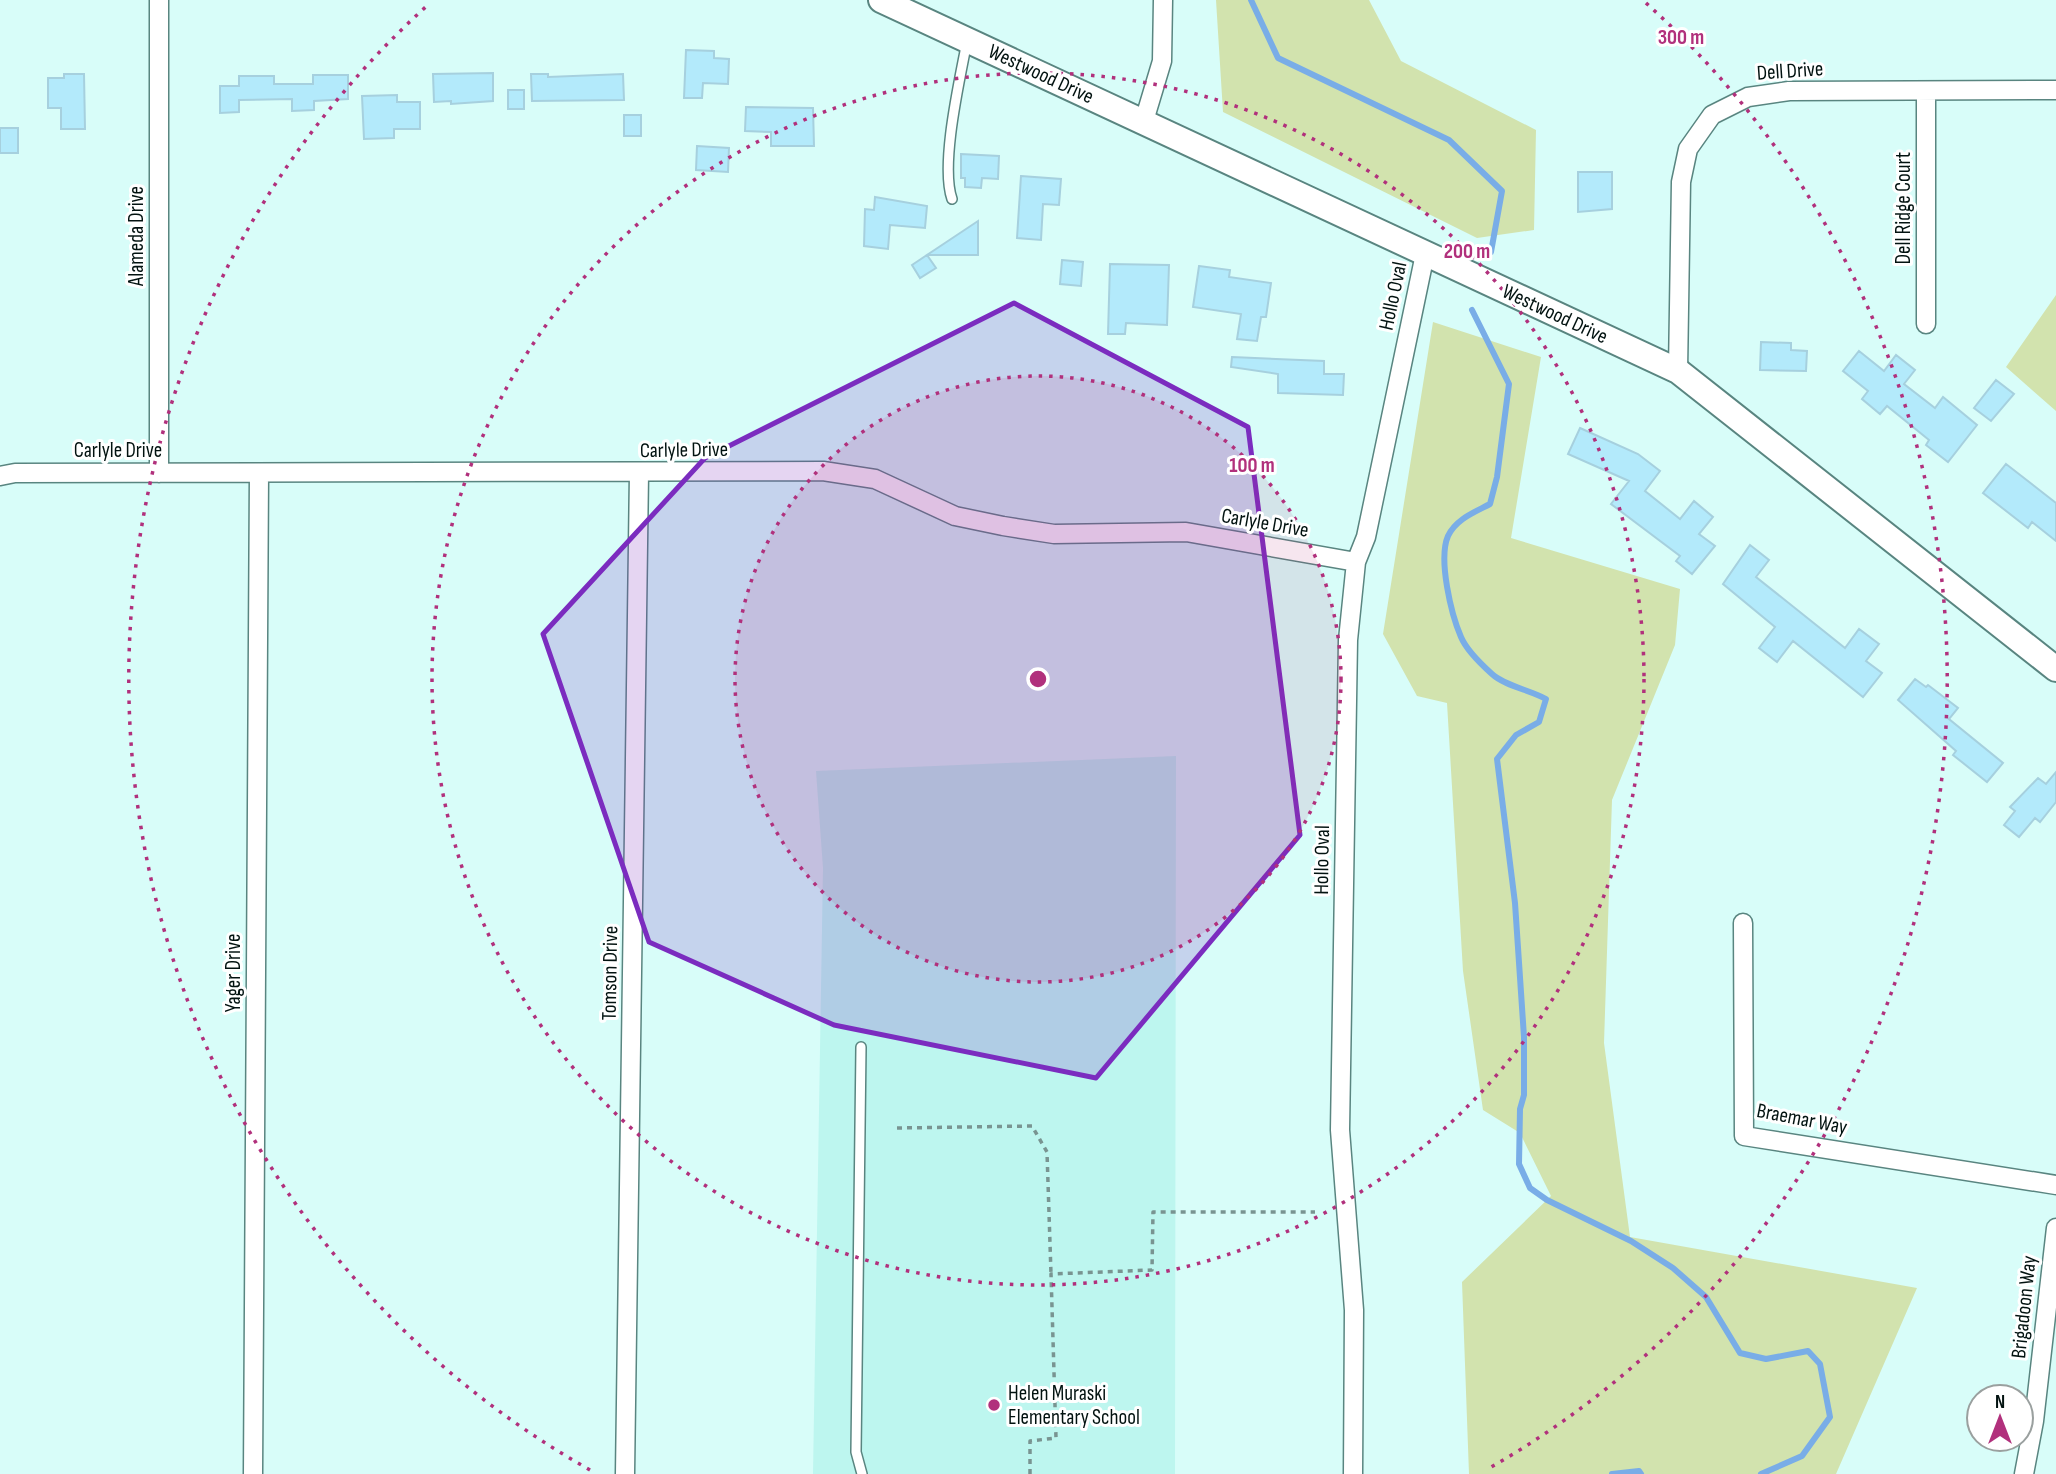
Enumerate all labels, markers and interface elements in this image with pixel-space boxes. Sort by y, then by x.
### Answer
text: 300 m [1658,25,1704,50]
street label: Westwood Drive [984,39,1098,109]
street label: Dell Drive [1756,56,1824,86]
street label: Dell Ridge Court [1891,152,1916,264]
street label: Alameda Drive [124,186,149,287]
text: 200 m [1444,239,1490,264]
street label: Hollo Oval [1374,259,1412,333]
street label: Westwood Drive [1498,279,1612,349]
street label: Carlyle Drive [640,437,728,463]
street label: Carlyle Drive [74,438,162,463]
text: 100 m [1229,453,1275,478]
street label: Carlyle Drive [1219,503,1311,543]
centre of rings [1026,667,1050,691]
street label: Hollo Oval [1309,825,1335,895]
street label: Tomson Drive [597,925,623,1021]
street label: Yager Drive [221,934,246,1012]
street label: Braemar Way [1755,1098,1849,1140]
street label: Brigadoon Way [2006,1254,2042,1360]
place label: Helen Muraski Elementary School [1008,1381,1140,1430]
north arrow [1965,1383,2035,1453]
text: N [1995,1391,2005,1414]
marker: Helen Muraski Elementary School [986,1397,1002,1413]

